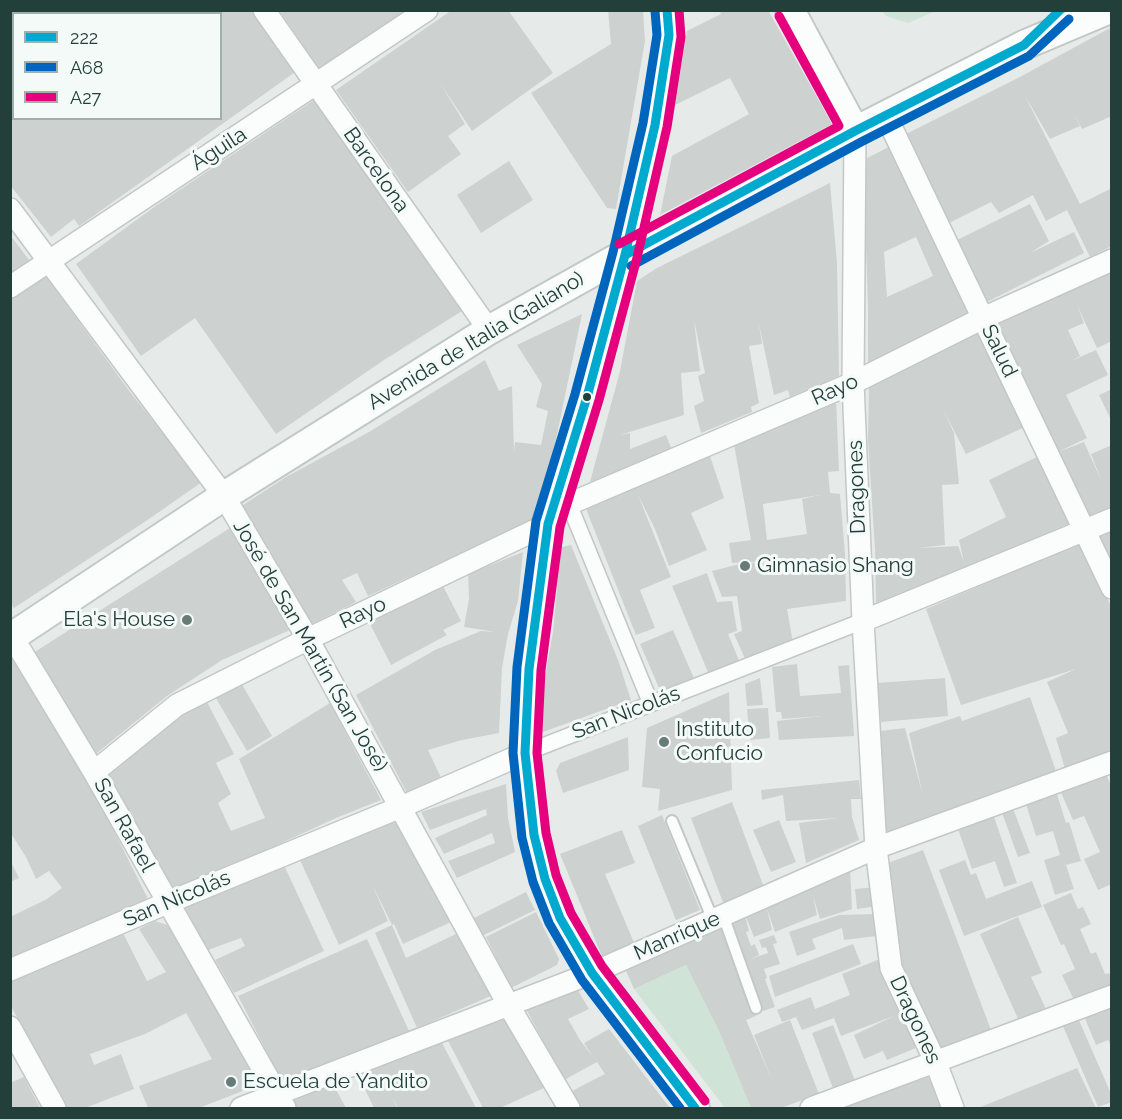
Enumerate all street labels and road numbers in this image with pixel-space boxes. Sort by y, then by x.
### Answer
street label: Águila [187,122,251,176]
street label: Barcelona [338,123,414,217]
street label: Avenida de Italia (Galiano) [363,266,589,416]
street label: Salud [976,321,1022,381]
street label: Rayo [808,369,862,411]
street label: Dragones [843,440,871,534]
street label: José de San Martín (San José) [227,516,393,776]
street label: Rayo [336,591,390,635]
street label: San Nicolás [568,681,684,745]
street label: San Rafael [88,774,160,876]
street label: San Nicolás [120,865,234,933]
street label: Manrique [630,906,724,966]
street label: Dragones [884,972,946,1068]

